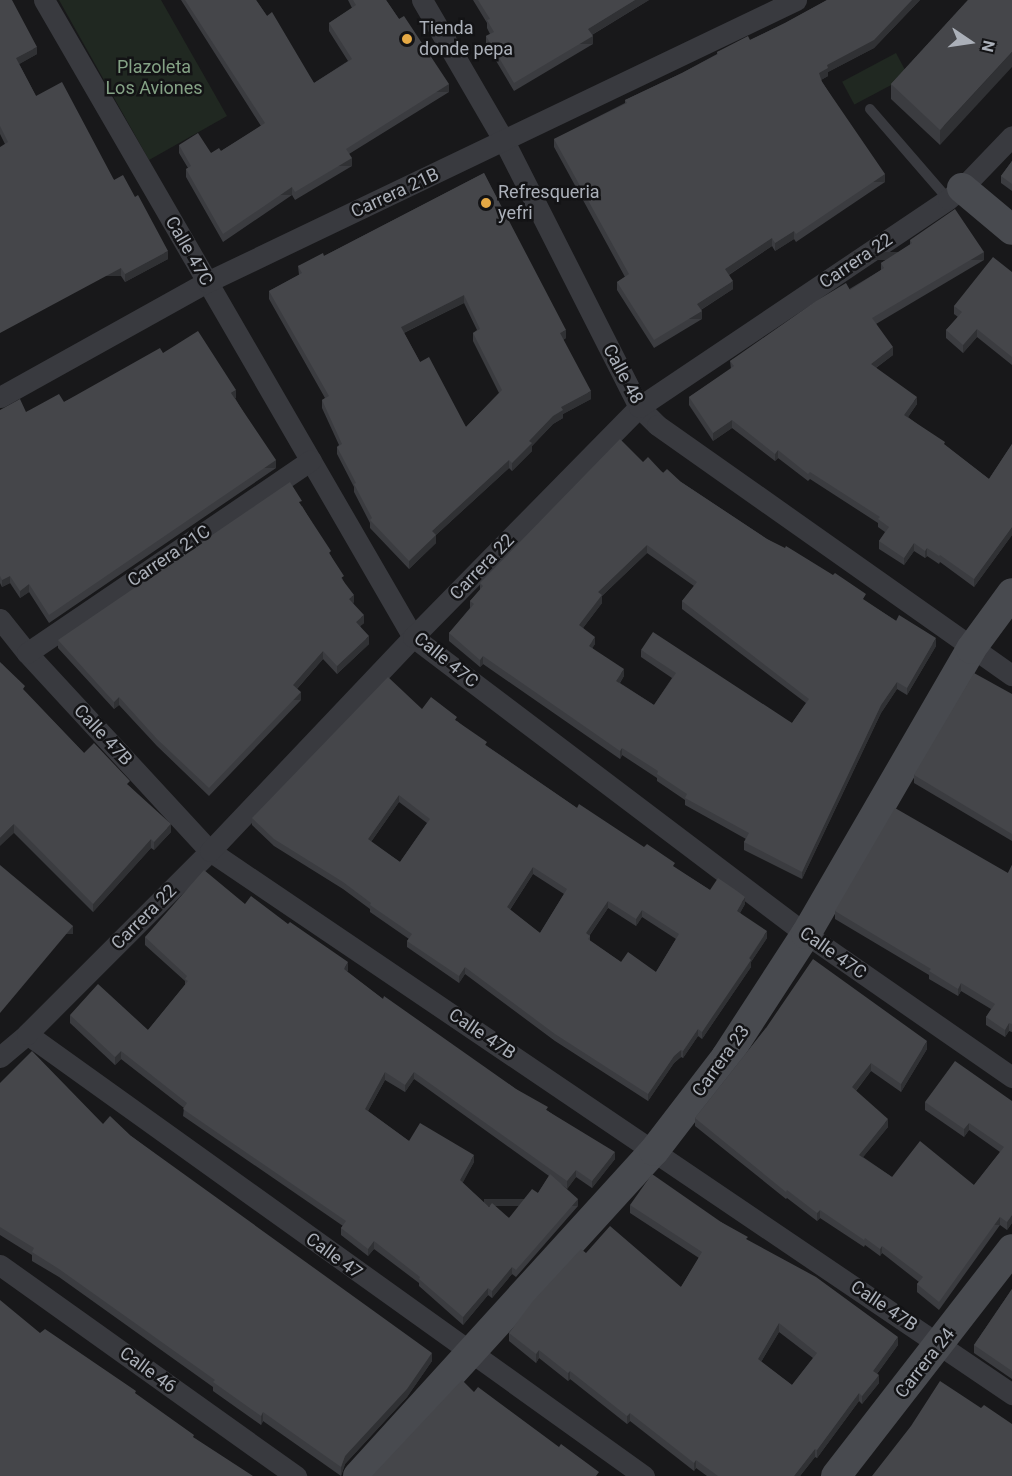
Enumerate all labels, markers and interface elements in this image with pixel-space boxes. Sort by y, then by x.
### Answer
north arrow [940,12,1000,72]
place label: Tienda donde pepa [419,18,513,60]
marker: Tienda donde pepa [400,32,414,46]
text: N [978,39,999,54]
park label: Plazoleta Los Aviones [105,57,203,100]
street label: Carrera 21B [348,163,442,223]
place label: Refresqueria yefri [498,182,600,224]
marker: Refresqueria yefri [479,196,493,210]
street label: Calle 47C [161,213,217,289]
street label: Carrera 22 [815,229,897,293]
street label: Calle 48 [598,340,648,408]
street label: Carrera 21C [124,520,214,592]
street label: Carrera 22 [445,530,519,604]
street label: Calle 47C [410,628,482,692]
street label: Calle 47B [69,700,137,770]
street label: Carrera 22 [107,880,181,954]
street label: Calle 47C [796,922,870,984]
street label: Calle 47B [445,1004,519,1064]
street label: Carrera 23 [688,1021,754,1101]
street label: Calle 47 [302,1228,366,1284]
street label: Calle 47B [847,1276,921,1336]
street label: Carrera 24 [891,1324,959,1402]
street label: Calle 46 [116,1342,180,1398]

